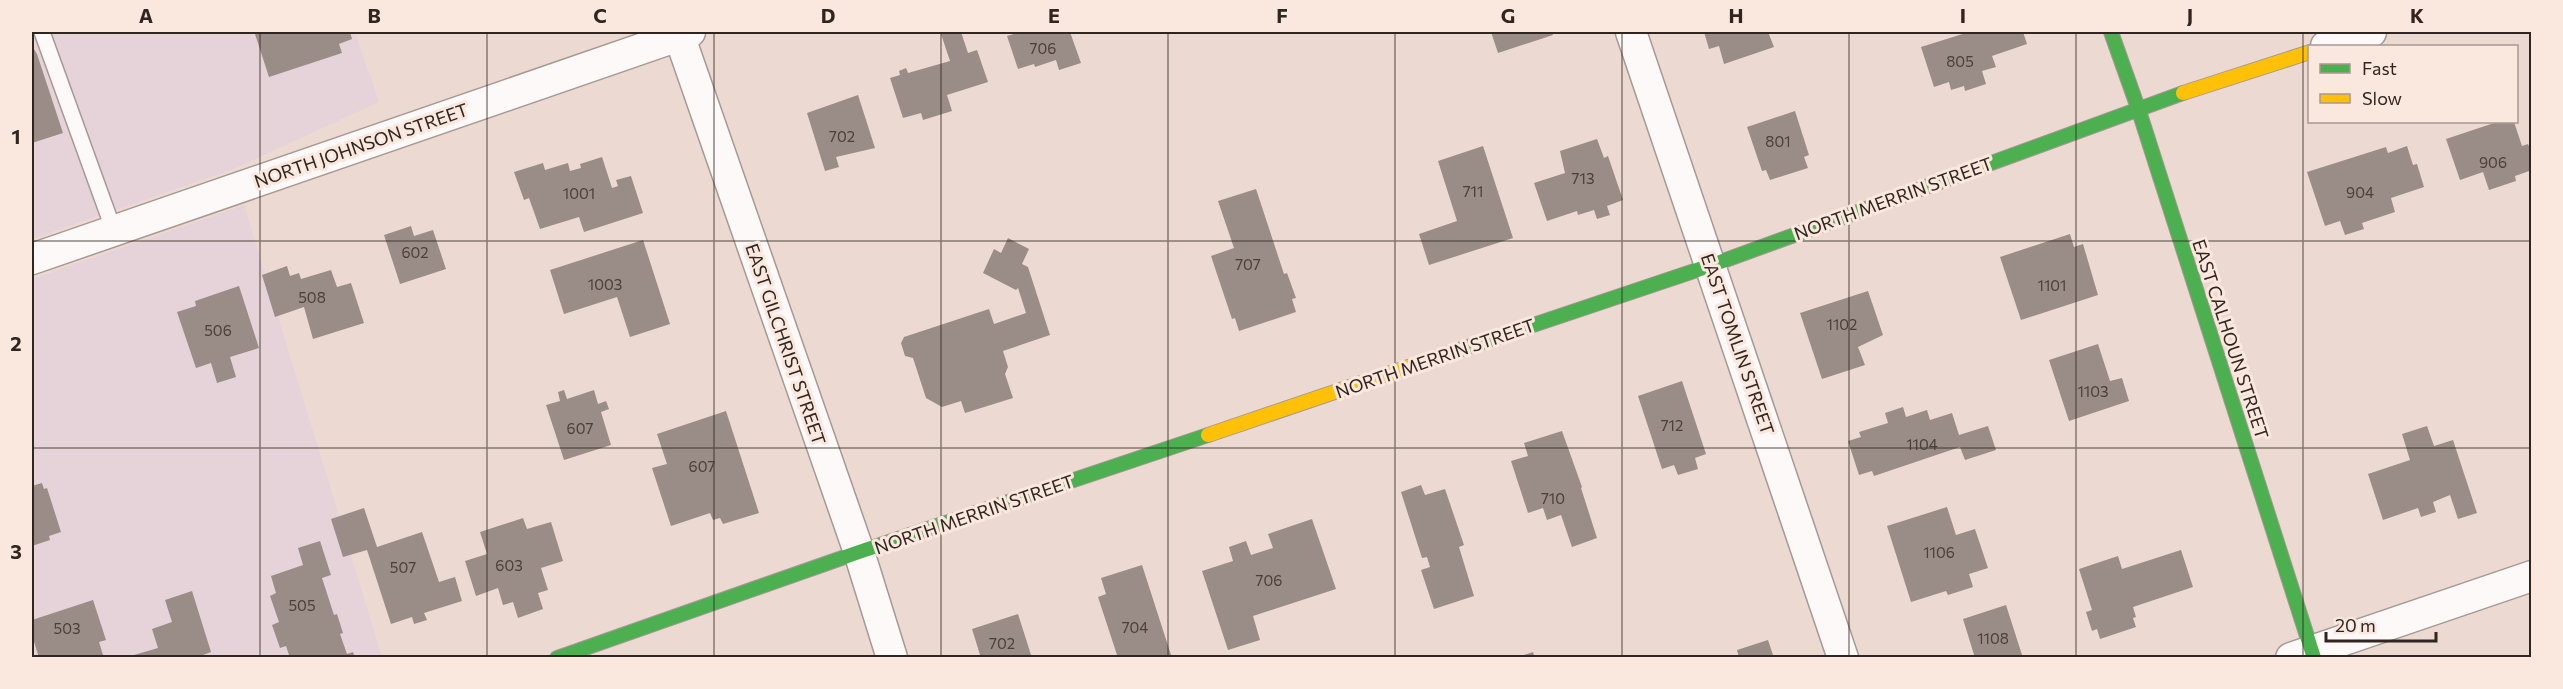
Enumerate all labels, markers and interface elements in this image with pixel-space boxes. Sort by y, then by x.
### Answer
text: A [139,3,153,27]
text: B [367,3,381,27]
text: C [593,3,607,27]
text: D [821,3,835,27]
text: E [1048,3,1060,27]
text: F [1276,3,1288,27]
text: G [1501,3,1515,27]
text: H [1729,3,1744,27]
text: I [1960,3,1966,27]
text: J [2187,3,2193,27]
text: K [2410,3,2424,27]
house number: 706 [1030,39,1056,57]
legend [2308,45,2518,123]
house number: 805 [1946,52,1974,70]
text: Fast [2362,57,2397,79]
text: Slow [2362,87,2402,109]
street label: NORTH JOHNSON STREET [251,98,471,192]
text: 1 [11,124,21,148]
house number: 702 [829,127,855,145]
house number: 801 [1765,132,1791,150]
street label: NORTH MERRIN STREET [1791,152,1995,244]
house number: 906 [2479,153,2507,171]
house number: 713 [1572,169,1594,187]
house number: 711 [1463,182,1483,200]
house number: 904 [2346,183,2374,201]
house number: 1001 [563,184,595,202]
street label: EAST CALHOUN STREET [2188,236,2274,442]
street label: EAST GILCHRIST STREET [741,240,831,448]
house number: 602 [401,243,429,261]
street label: EAST TOMLIN STREET [1697,251,1779,437]
house number: 707 [1235,255,1261,273]
house number: 1003 [588,275,622,293]
house number: 1101 [2037,276,2067,294]
house number: 508 [298,288,326,306]
street label: NORTH MERRIN STREET [1332,314,1538,402]
house number: 1102 [1827,315,1857,333]
house number: 506 [204,321,232,339]
text: 2 [10,331,22,355]
house number: 1103 [2077,382,2109,400]
house number: 712 [1661,416,1683,434]
house number: 607 [567,419,593,437]
house number: 1104 [1906,435,1938,453]
house number: 607 [689,457,715,475]
street label: NORTH MERRIN STREET [871,470,1077,558]
house number: 710 [1541,489,1565,507]
text: 3 [10,539,22,563]
house number: 1106 [1923,543,1955,561]
house number: 603 [495,556,523,574]
house number: 507 [390,558,416,576]
house number: 706 [1256,571,1282,589]
house number: 505 [288,596,316,614]
scale bar [2326,605,2436,643]
text: 20 m [2335,614,2376,636]
house number: 704 [1122,618,1148,636]
house number: 503 [54,619,80,637]
house number: 1108 [1977,629,2009,647]
house number: 702 [989,634,1015,652]

